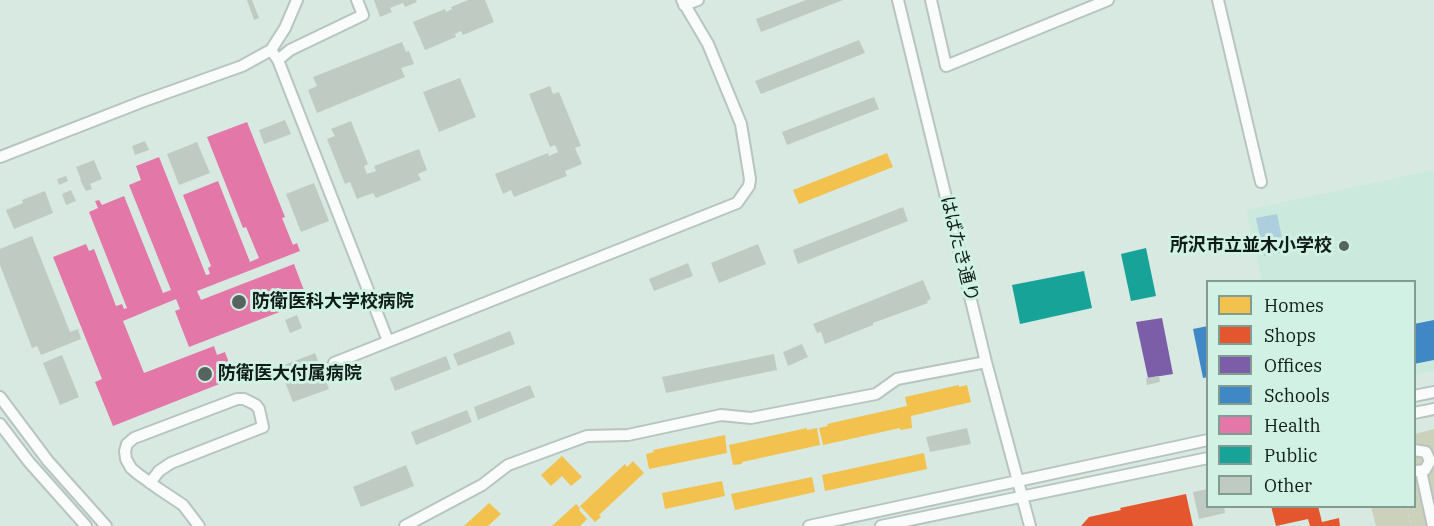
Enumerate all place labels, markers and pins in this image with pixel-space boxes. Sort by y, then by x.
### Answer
place label: 所沢市立並木小学校 [1170,235,1332,257]
marker: 所沢市立並木小学校 [1337,239,1351,253]
place label: 防衛医科大学校病院 [252,291,414,313]
marker: 防衛医科大学校病院 [230,293,248,311]
place label: 防衛医大付属病院 [218,363,362,385]
marker: 防衛医大付属病院 [196,365,214,383]

